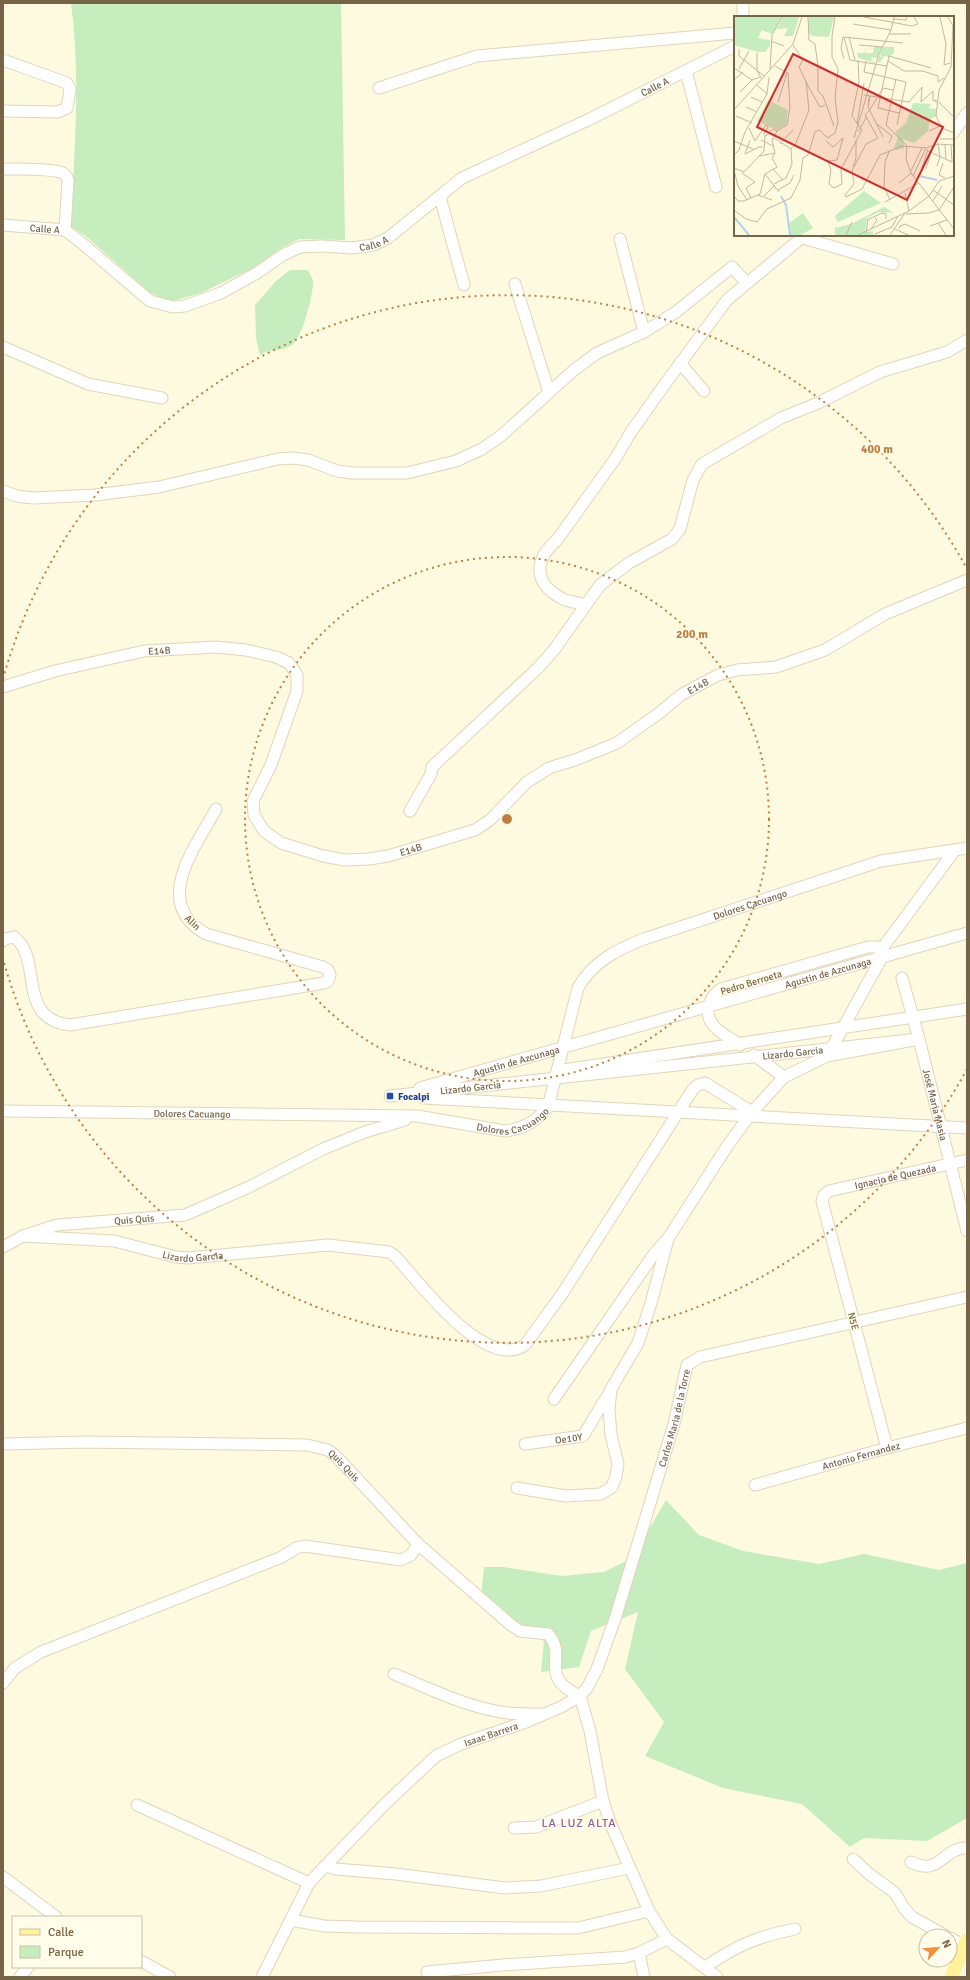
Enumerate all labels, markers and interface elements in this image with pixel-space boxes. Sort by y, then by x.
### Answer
inset map [734,16,954,236]
street label: Calle A [639,75,671,100]
street label: Calle A [29,222,60,237]
street label: Calle A [358,234,391,254]
text: 400 m [861,442,893,457]
text: 200 m [676,627,708,642]
street label: E14B [148,645,171,658]
street label: E14B [685,676,711,697]
centre of rings [500,812,514,826]
street label: E14B [398,841,423,859]
street label: Dolores Cacuango [712,887,789,923]
street label: Alin [182,912,203,933]
street label: Agustin de Azcunaga [784,955,873,991]
street label: Pedro Berroeta [719,968,783,998]
street label: Agustin de Azcunaga [472,1044,561,1080]
street label: Lizardo Garcia [762,1044,824,1063]
street label: José Maria Masia [920,1068,949,1142]
street label: Lizardo Garcia [440,1079,502,1098]
marker: Focalpi [385,1091,395,1101]
place label: Focalpi [398,1091,430,1103]
street label: Dolores Cacuango [475,1106,552,1138]
street label: Dolores Cacuango [153,1108,231,1121]
street label: Ignacio de Quezada [854,1162,937,1192]
street label: Quis Quis [114,1212,155,1228]
street label: Lizardo Garcia [161,1249,224,1265]
street label: N5E [845,1311,861,1332]
street label: Carlos Maria de la Torre [656,1368,693,1469]
street label: Oe10Y [554,1431,583,1447]
street label: Antonio Fernandez [821,1440,902,1473]
street label: Quis Quis [325,1447,362,1485]
street label: Isaac Barrera [463,1720,520,1750]
district label: LA LUZ ALTA [541,1816,617,1831]
legend [12,1916,142,1968]
text: Calle [48,1925,74,1940]
north arrow [918,1928,958,1968]
text: N [939,1938,954,1950]
text: Parque [48,1945,84,1960]

